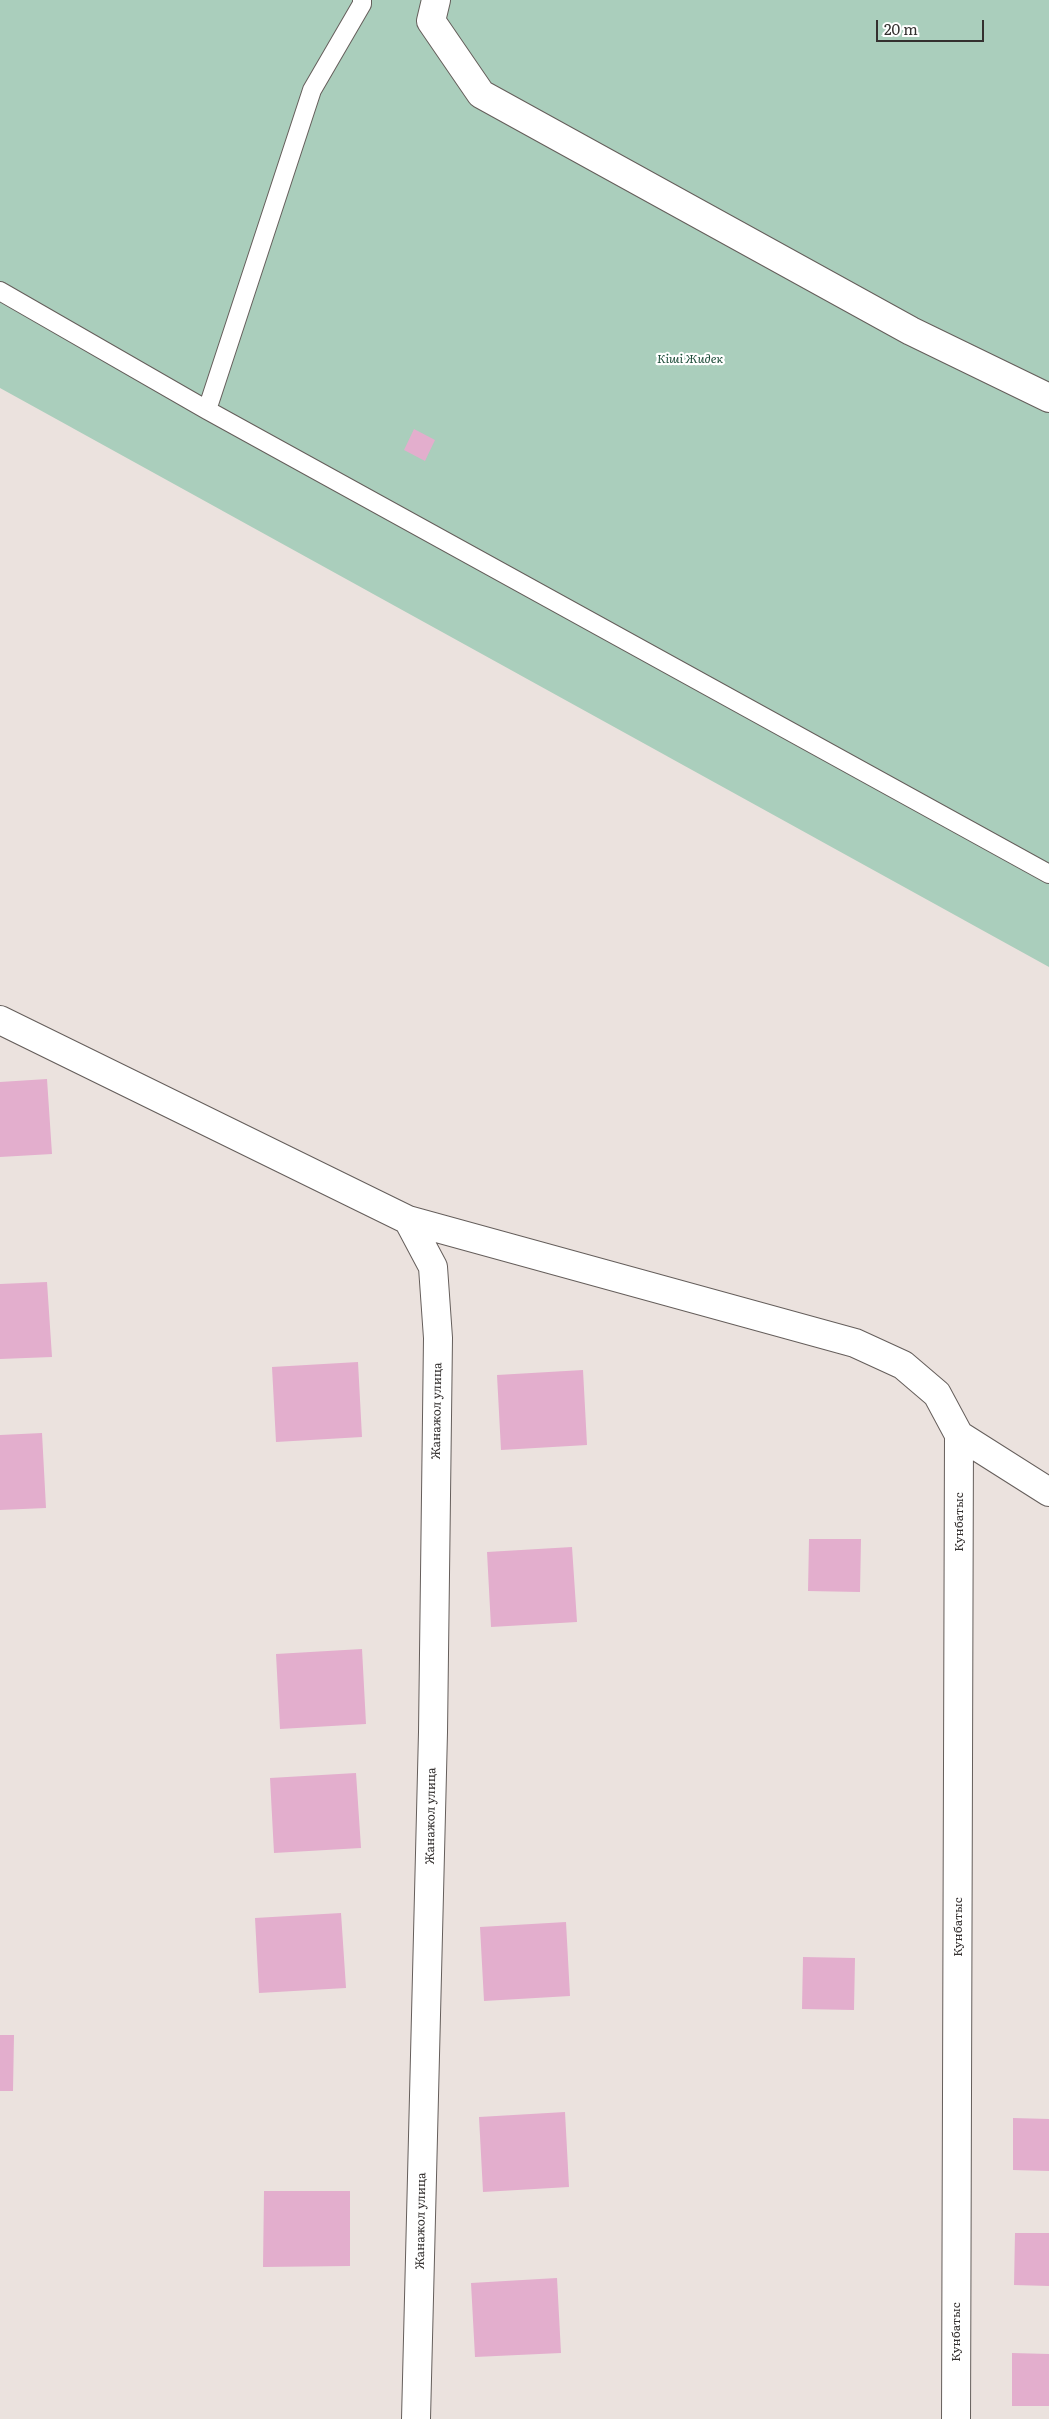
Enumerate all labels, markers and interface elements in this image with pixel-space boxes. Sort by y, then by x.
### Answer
scale bar [879,10,986,42]
text: 20 m [884,17,918,40]
park label: Кіші Жидек [657,352,723,366]
street label: Жанажол улица [429,1362,445,1460]
street label: Кунбатыс [952,1492,966,1552]
street label: Жанажол улица [423,1767,439,1865]
street label: Кунбатыс [951,1897,965,1957]
street label: Жанажол улица [413,2172,429,2270]
street label: Кунбатыс [949,2302,963,2362]

